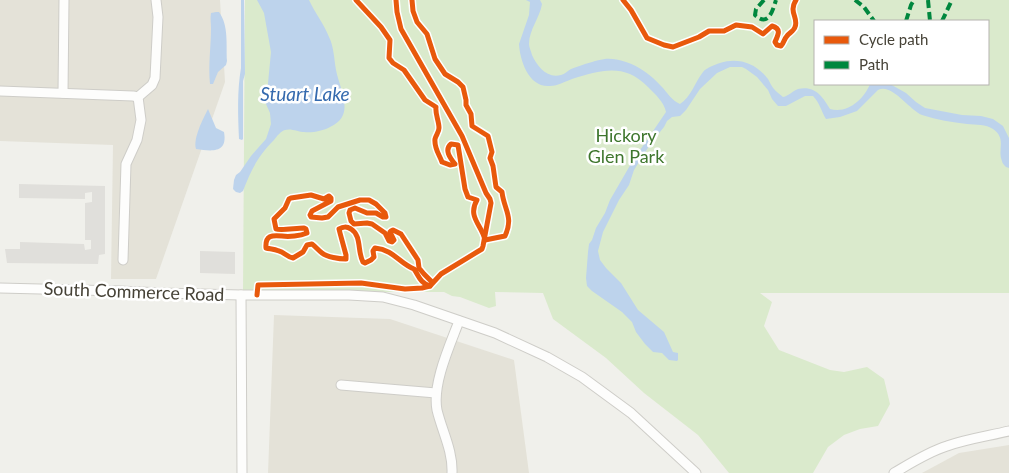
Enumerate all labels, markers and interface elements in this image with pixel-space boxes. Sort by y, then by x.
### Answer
legend [814,20,989,85]
text: Cycle path [859,30,928,48]
text: Path [859,55,889,73]
water label: Stuart Lake [260,82,350,105]
park label: Hickory Glen Park [588,124,665,167]
street label: South Commerce Road [43,277,225,305]

